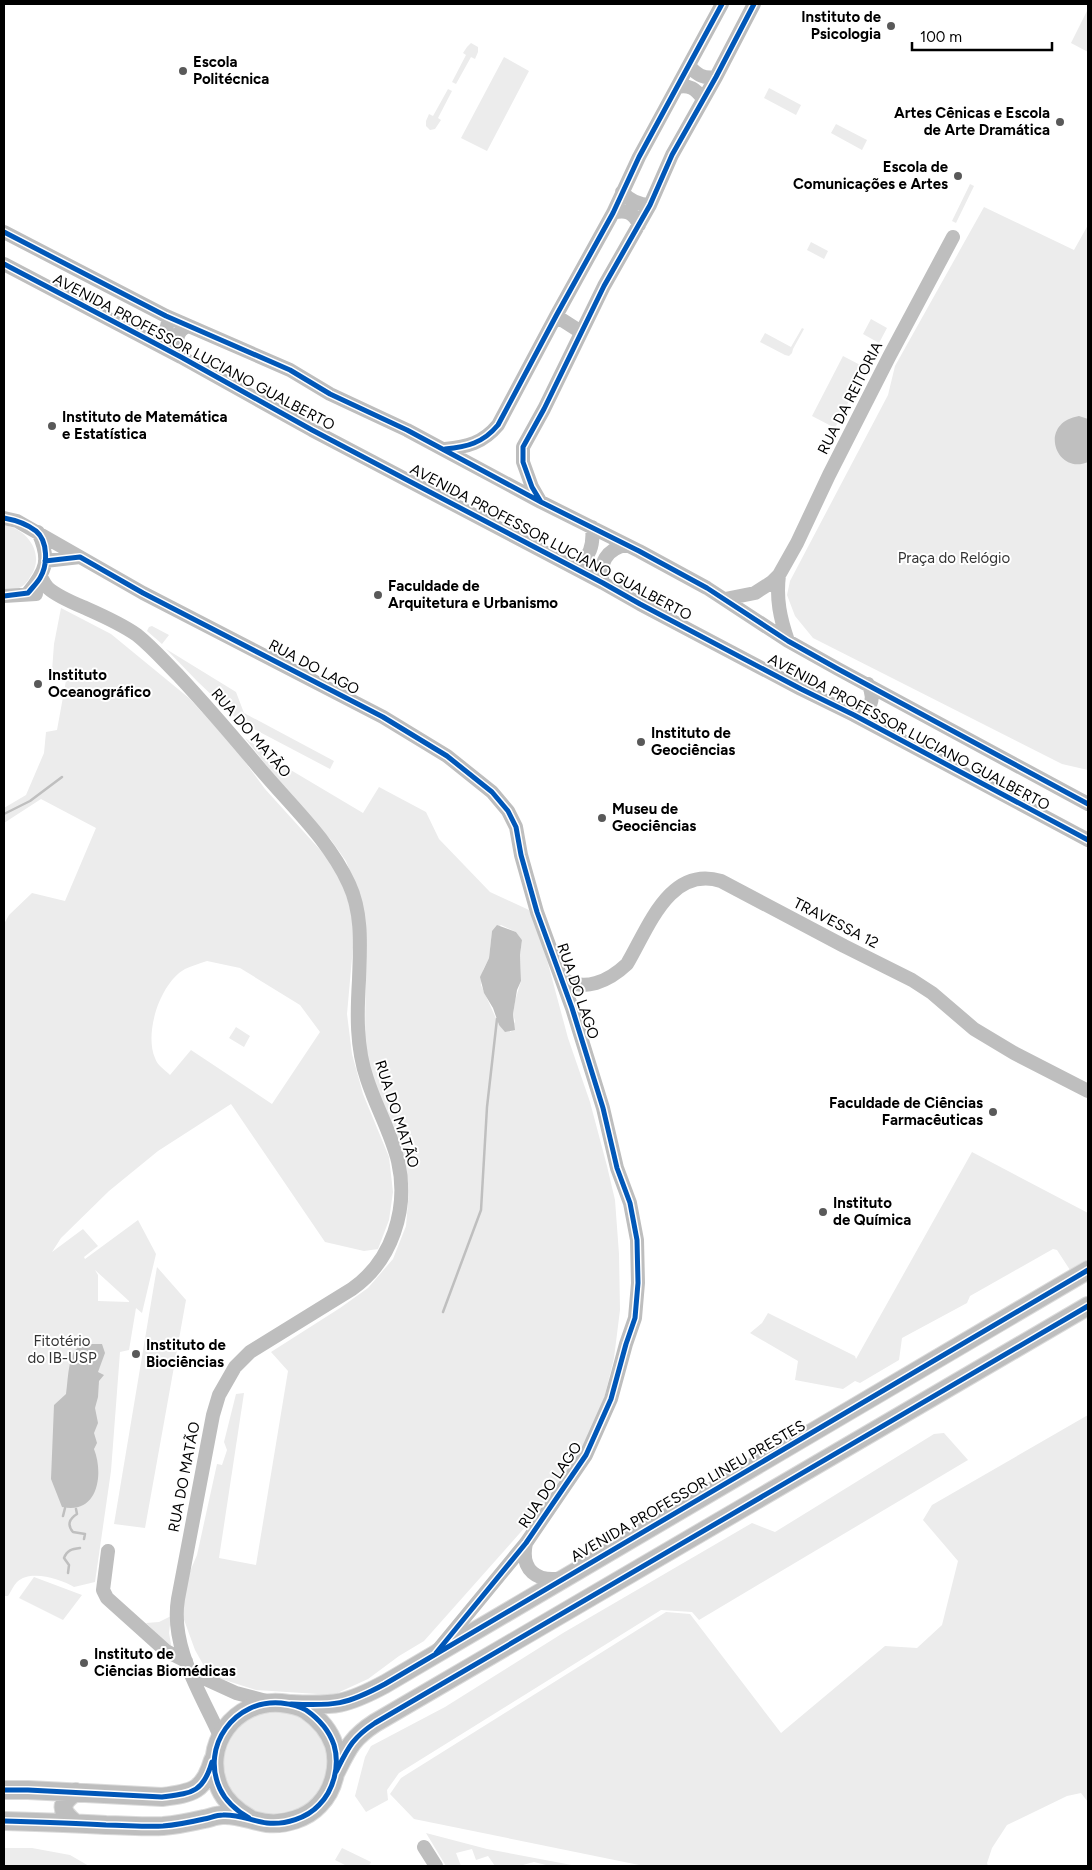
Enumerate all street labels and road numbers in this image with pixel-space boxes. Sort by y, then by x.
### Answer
street label: AVENIDA PROFESSOR LUCIANO GUALBERTO [50,270,338,434]
street label: RUA DA REITORIA [814,339,886,457]
street label: AVENIDA PROFESSOR LUCIANO GUALBERTO [407,460,695,624]
street label: RUA DO LAGO [266,636,362,698]
street label: AVENIDA PROFESSOR LUCIANO GUALBERTO [765,650,1053,814]
street label: RUA DO MATÃO [207,685,295,781]
street label: TRAVESSA 12 [790,894,882,952]
street label: RUA DO LAGO [553,941,603,1041]
street label: RUA DO MATÃO [371,1058,423,1170]
street label: AVENIDA PROFESSOR LINEU PRESTES [568,1416,808,1566]
street label: RUA DO MATÃO [164,1420,204,1534]
street label: RUA DO LAGO [515,1438,585,1532]

